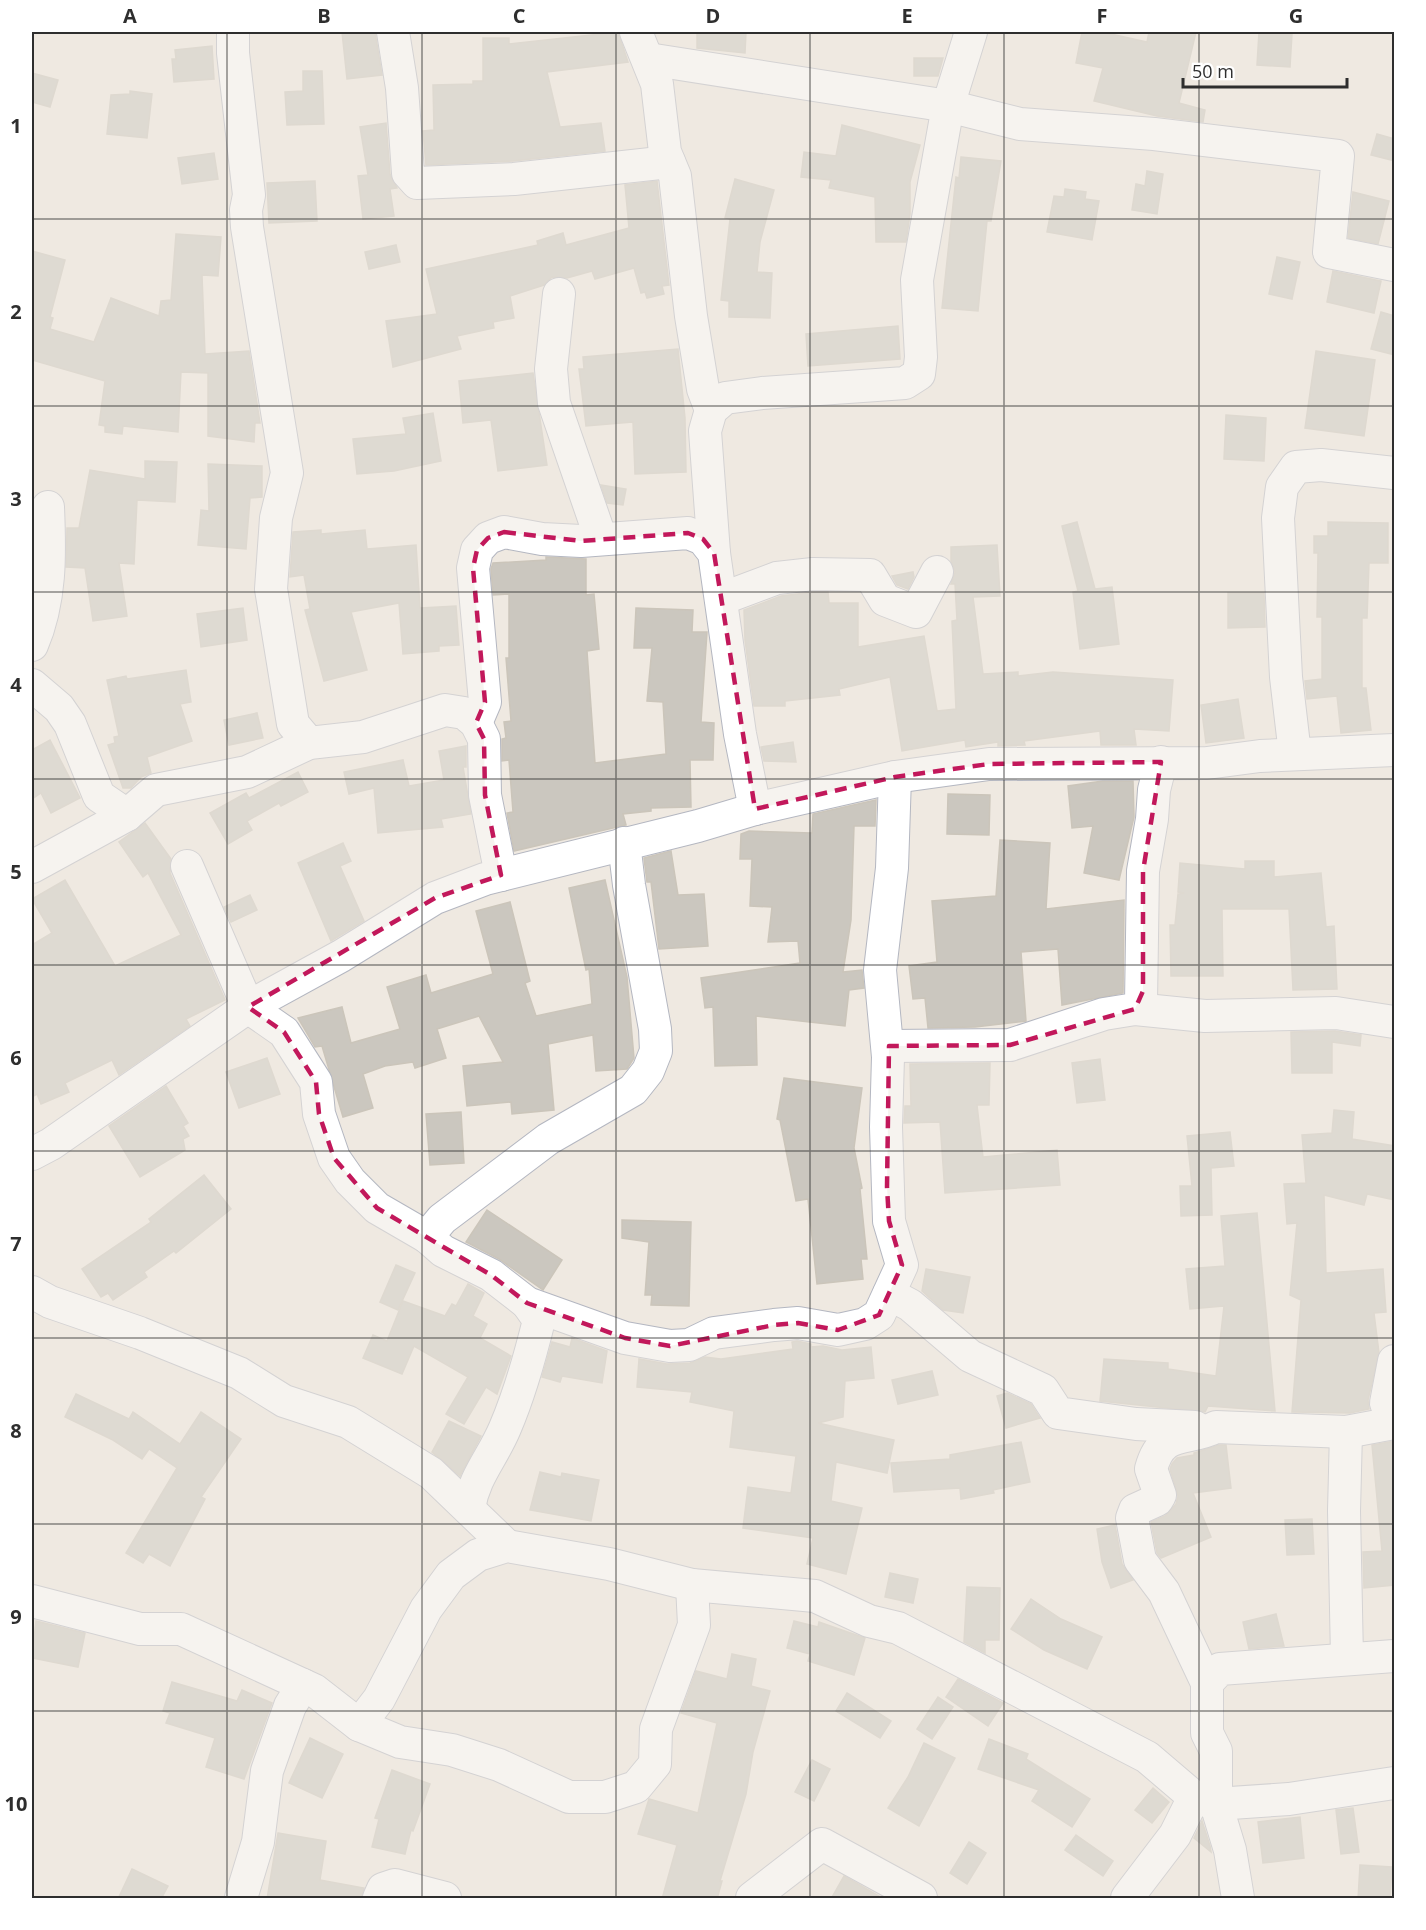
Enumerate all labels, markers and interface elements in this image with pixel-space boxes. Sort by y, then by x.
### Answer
text: A [123,2,137,29]
text: B [317,2,331,29]
text: C [513,2,526,29]
text: D [706,2,720,29]
text: E [901,2,913,29]
text: F [1097,2,1107,29]
text: G [1289,2,1303,29]
scale bar [1183,51,1346,89]
text: 50 m [1192,59,1234,83]
text: 1 [10,112,22,139]
text: 2 [10,298,22,325]
text: 3 [10,485,22,512]
text: 4 [10,671,22,698]
text: 5 [10,858,22,885]
text: 6 [10,1044,22,1071]
text: 7 [10,1230,22,1257]
text: 8 [10,1417,22,1444]
text: 9 [10,1603,22,1630]
text: 10 [5,1790,27,1817]

